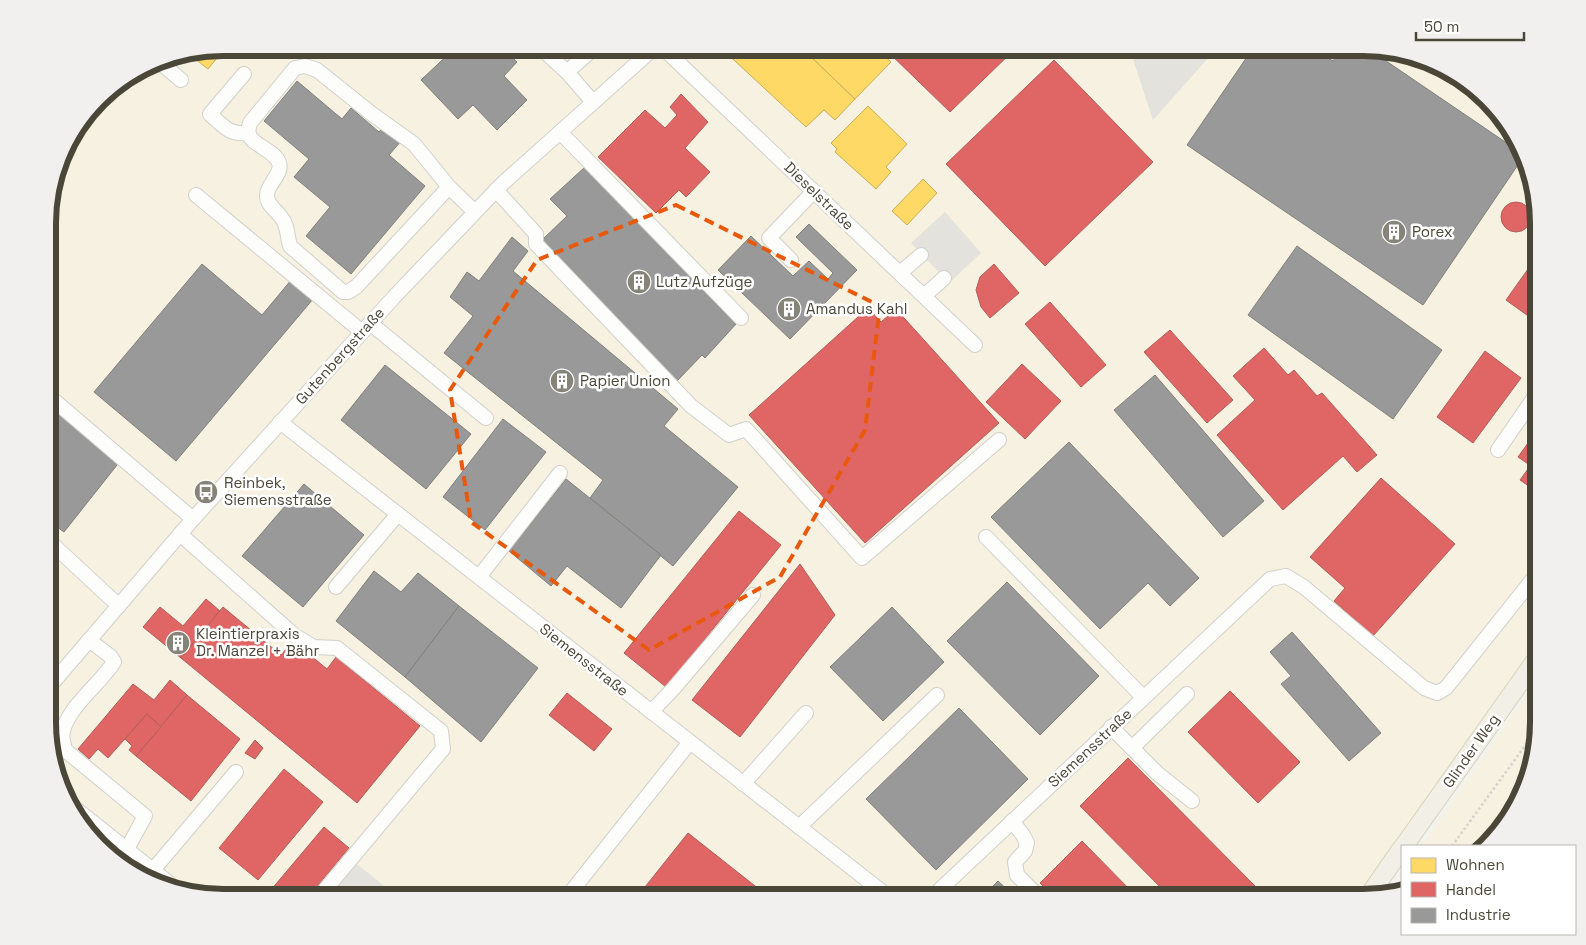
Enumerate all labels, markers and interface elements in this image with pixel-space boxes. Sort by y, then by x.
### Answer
scale bar [1416,10,1524,42]
text: 50 m [1424,17,1459,36]
street label: Dieselstraße [780,158,858,234]
building icon: Porex [1381,219,1407,245]
place label: Porex [1412,222,1453,241]
building icon: Lutz Aufzüge [626,269,652,295]
place label: Lutz Aufzüge [656,272,753,291]
building icon: Amandus Kahl [776,296,802,322]
place label: Amandus Kahl [806,299,907,318]
street label: Gutenbergstraße [291,303,388,408]
building icon: Papier Union [549,368,575,394]
place label: Papier Union [580,371,671,390]
place label: Reinbek, Siemensstraße [224,473,332,509]
bus stop icon: Reinbek, Siemensstraße [193,479,219,505]
street label: Siemensstraße [536,619,633,700]
place label: Kleintierpraxis Dr. Manzel + Bähr [196,624,319,660]
building icon: Kleintierpraxis Dr. Manzel + Bähr [165,630,191,656]
street label: Siemensstraße [1044,704,1136,791]
street label: Glinder Weg [1438,710,1503,791]
legend [1401,845,1576,935]
text: Wohnen [1446,855,1505,874]
text: Handel [1446,880,1496,899]
text: Industrie [1446,905,1511,924]

